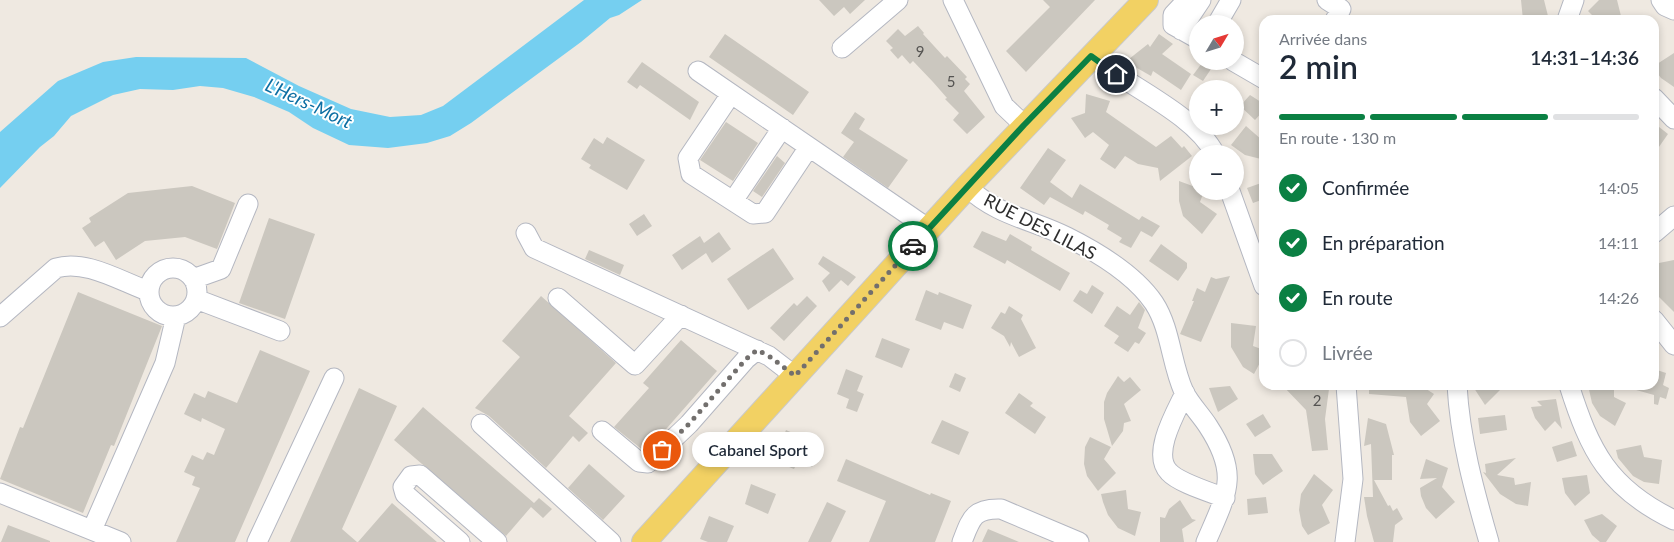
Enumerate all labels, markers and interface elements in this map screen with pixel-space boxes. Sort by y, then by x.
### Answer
north arrow [1189,15,1244,70]
map controls [1189,15,1244,200]
text: Arrivée dans [1279,29,1367,48]
house number: 9 [916,42,924,60]
text: 14:31–14:36 [1530,46,1639,69]
text: 2 min [1279,47,1358,86]
pin [1095,53,1137,95]
icon: home [1102,60,1130,88]
water label: L'Hers-Mort [262,72,357,133]
house number: 5 [947,72,955,90]
button: + [1189,80,1244,135]
text: En route · 130 m [1279,128,1396,147]
button: − [1189,145,1244,200]
icon: check [1279,174,1307,202]
text: Confirmée [1322,176,1409,199]
text: 14:05 [1598,178,1639,197]
street label: RUE DES LILAS [980,188,1100,264]
courier [888,221,938,271]
icon: check [1279,229,1307,257]
text: En préparation [1322,231,1445,254]
icon: car [899,232,927,260]
text: 14:11 [1598,233,1639,252]
icon: check [1279,284,1307,312]
text: En route [1322,286,1393,309]
text: 14:26 [1598,288,1639,307]
text: Livrée [1322,341,1373,364]
house number: 2 [1313,391,1321,409]
pin [641,429,683,471]
callout: Cabanel Sport [692,432,824,468]
icon: bag [648,436,676,464]
text: Cabanel Sport [708,440,808,459]

